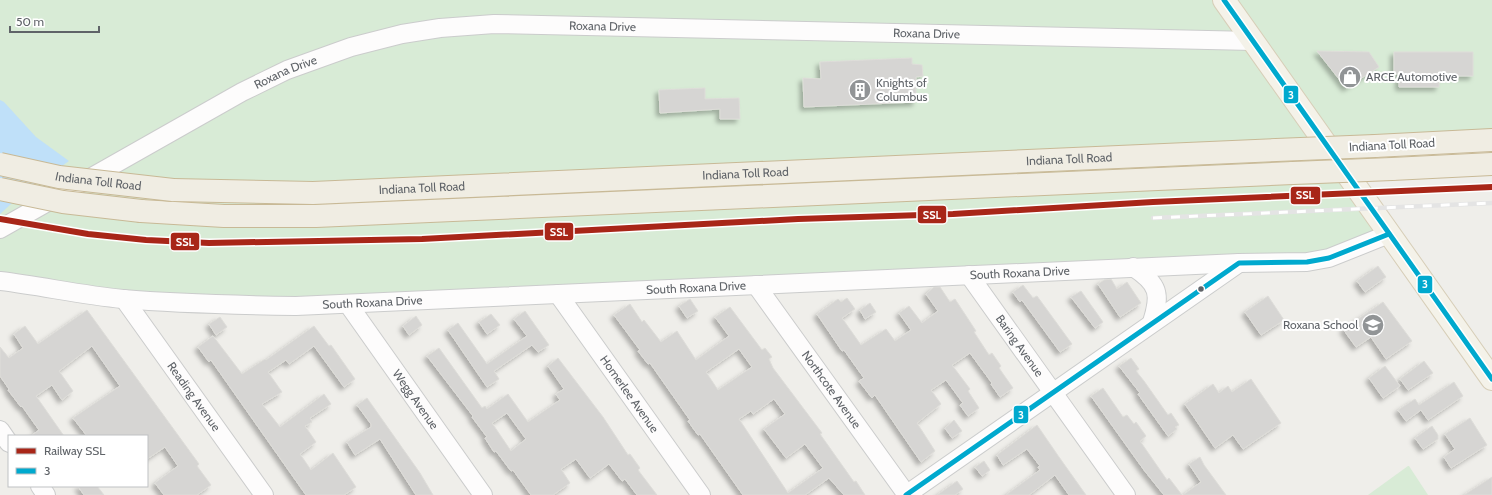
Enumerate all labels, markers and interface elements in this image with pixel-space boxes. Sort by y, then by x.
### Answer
scale bar [10,8,99,34]
text: 50 m [16,14,44,29]
street label: Roxana Drive [569,18,636,34]
street label: Roxana Drive [893,25,960,41]
street label: Roxana Drive [251,52,319,92]
shop icon: ARCE Automotive [1337,64,1363,90]
place label: ARCE Automotive [1366,69,1457,84]
place label: Knights of Columbus [876,75,927,104]
building icon: Knights of Columbus [847,77,873,103]
line badge: 3 [1283,85,1299,104]
text: 3 [1288,88,1294,102]
street label: Indiana Toll Road [1349,135,1435,154]
street label: Indiana Toll Road [1026,149,1113,168]
street label: Indiana Toll Road [702,164,789,183]
street label: Indiana Toll Road [54,168,142,193]
street label: Indiana Toll Road [378,178,465,197]
line badge: SSL [1290,186,1321,205]
text: SSL [1296,188,1315,202]
line badge: SSL [917,205,947,224]
text: SSL [923,208,942,222]
line badge: SSL [544,222,574,241]
text: SSL [550,225,569,239]
line badge: SSL [170,232,200,251]
text: SSL [176,235,195,249]
street label: South Roxana Drive [969,263,1070,282]
line badge: 3 [1417,275,1433,294]
street label: South Roxana Drive [646,277,746,297]
text: 3 [1422,277,1428,291]
unlabelled marker [1196,284,1206,294]
street label: South Roxana Drive [322,292,423,312]
street label: Baring Avenue [993,312,1047,380]
school or university icon: Roxana School [1360,312,1386,338]
place label: Roxana School [1283,317,1358,332]
street label: Northcote Avenue [799,348,865,431]
street label: Homerlee Avenue [597,352,662,435]
street label: Reading Avenue [164,359,224,434]
street label: Wegg Avenue [390,366,442,432]
line badge: 3 [1013,405,1029,424]
text: 3 [1018,408,1024,422]
legend [8,435,148,487]
text: Railway SSL [44,443,105,458]
text: 3 [44,463,51,478]

